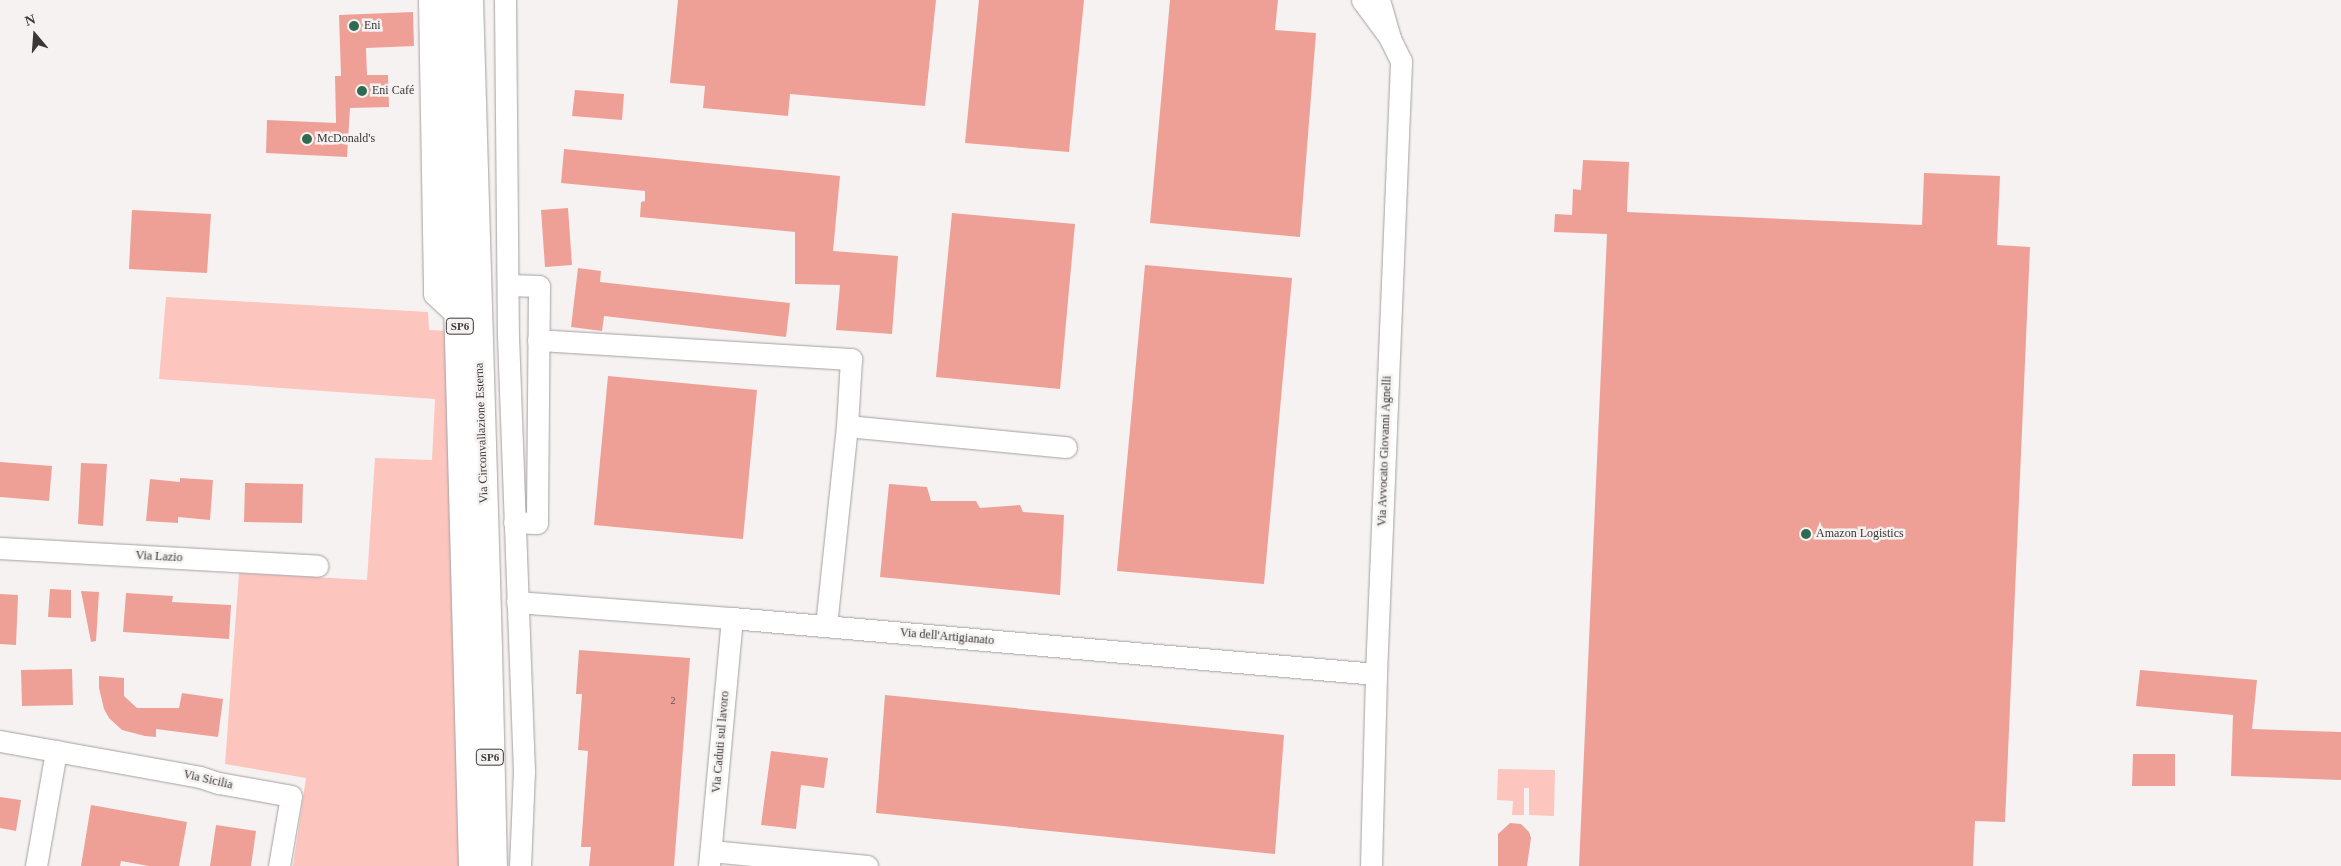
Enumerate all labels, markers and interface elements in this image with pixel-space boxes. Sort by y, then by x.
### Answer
north arrow [10,10,60,60]
text: N [23,12,37,29]
place label: Eni [364,19,381,33]
marker: Eni [348,20,360,32]
place label: Eni Café [372,84,414,98]
marker: Eni Café [356,85,368,97]
place label: McDonald's [317,132,375,146]
marker: McDonald's [301,133,313,145]
road number: SP6 [445,318,475,334]
street label: Via Circonvallazione Esterna [472,363,492,503]
street label: Via Avvocato Giovanni Agnelli [1375,375,1395,527]
place label: Amazon Logistics [1816,527,1904,541]
marker: Amazon Logistics [1800,528,1812,540]
street label: Via Lazio [135,549,183,565]
street label: Via dell'Artigianato [899,626,995,648]
street label: Via Caduti sul lavoro [709,690,733,794]
house number: 2 [670,695,676,707]
road number: SP6 [475,749,505,766]
street label: Via Sicilia [182,767,234,793]

